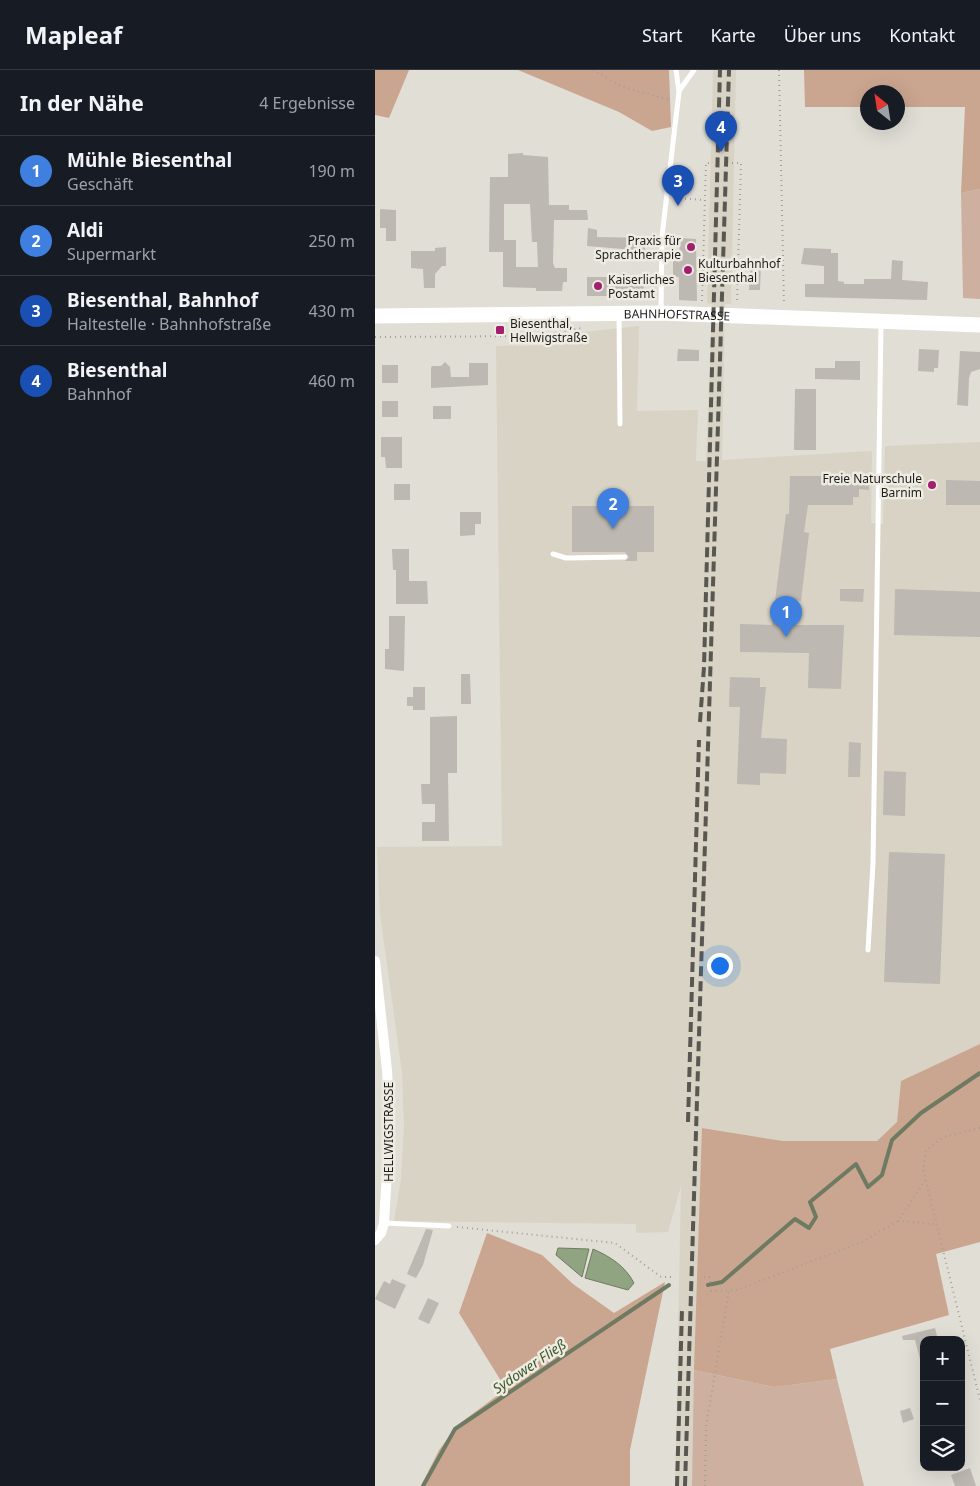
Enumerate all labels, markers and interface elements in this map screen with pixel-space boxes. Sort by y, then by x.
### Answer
text: Mapleaf [25,18,122,51]
text: Start [642,23,682,47]
text: Karte [710,23,756,47]
text: Über uns [784,23,861,47]
text: Kontakt [889,23,955,47]
north arrow [860,85,905,130]
text: In der Nähe [20,89,144,117]
text: 4 Ergebnisse [259,92,355,114]
pin: 4 [705,111,737,152]
text: Mühle Biesenthal [67,147,232,173]
text: 1 [31,160,41,182]
text: 190 m [308,160,355,182]
pin: 3 [662,165,694,206]
text: Geschäft [67,173,133,195]
text: Aldi [67,217,104,243]
text: 2 [31,230,41,252]
text: 250 m [308,230,355,252]
place label: Praxis für Sprachtherapie [595,232,681,263]
marker: Praxis für Sprachtherapie [685,241,697,253]
text: Supermarkt [67,243,156,265]
place label: Kulturbahnhof Biesenthal [698,255,781,286]
marker: Kulturbahnhof Biesenthal [682,264,694,276]
place label: Kaiserliches Postamt [608,271,675,302]
marker: Kaiserliches Postamt [592,280,604,292]
text: Biesenthal, Bahnhof [67,287,258,313]
text: 3 [31,300,41,322]
text: 430 m [308,300,355,322]
street label: BAHNHOFSTRASSE [624,304,730,324]
text: Haltestelle · Bahnhofstraße [67,313,271,335]
place label: Biesenthal, Hellwigstraße [510,315,588,346]
marker: Biesenthal, Hellwigstraße [494,324,506,336]
text: Biesenthal [67,357,168,383]
text: 4 [31,370,41,392]
text: 460 m [308,370,355,392]
text: Bahnhof [67,383,131,405]
place label: Freie Naturschule Barnim [823,470,922,501]
marker: Freie Naturschule Barnim [926,479,938,491]
pin: 2 [597,488,629,529]
pin: 1 [770,596,802,637]
your location [707,953,733,979]
street label: HELLWIGSTRASSE [380,1082,397,1182]
water label: Sydower Fließ [489,1334,569,1398]
map controls [920,1336,965,1471]
button: + [920,1336,965,1381]
button: − [920,1381,965,1426]
button: layers [920,1426,965,1471]

